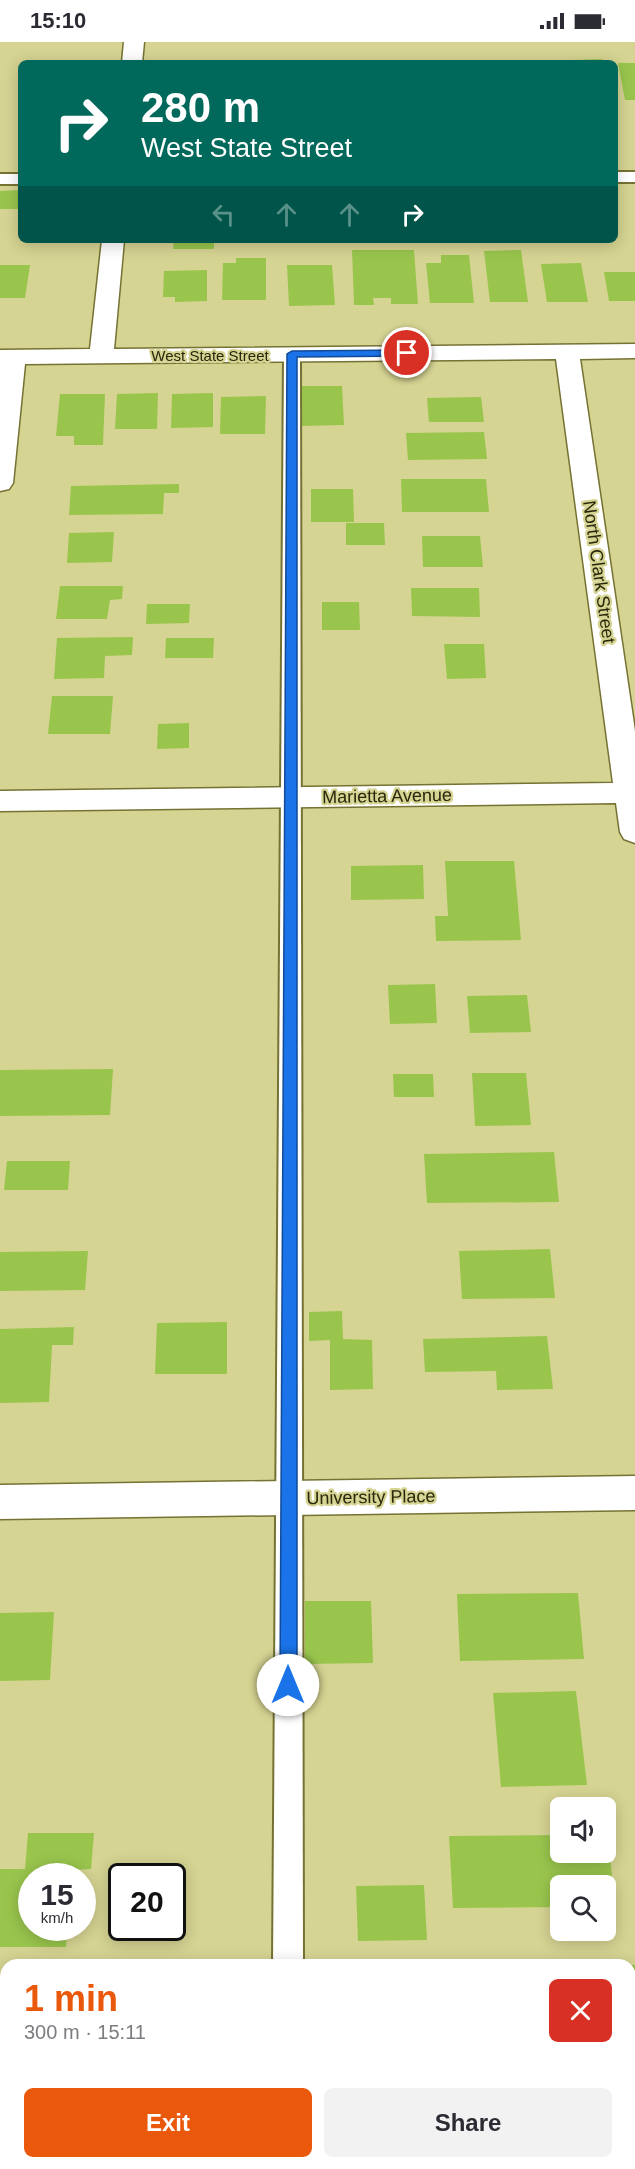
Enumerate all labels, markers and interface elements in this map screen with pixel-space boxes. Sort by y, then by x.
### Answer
text: 15:10 [30,8,86,33]
icon: right [42,84,120,162]
text: 280 m [141,84,260,131]
text: West State Street [141,133,352,163]
icon: left [207,198,240,231]
icon: ahead [270,198,303,231]
icon: ahead [333,198,366,231]
icon: right [396,198,429,231]
pin [381,327,432,378]
icon: arrive [390,336,423,369]
street label: West State Street [151,347,269,364]
street label: North Clark Street [579,499,619,645]
street label: Marietta Avenue [322,785,452,807]
street label: University Place [306,1486,436,1508]
position arrow [256,1653,320,1717]
map controls [550,1797,616,1941]
button: sound [550,1797,616,1863]
speed limit sign: 20 [108,1863,186,1941]
button: search [550,1875,616,1941]
text: 15 [40,1878,74,1911]
text: km/h [41,1909,73,1926]
text: 1 min [24,1978,118,2019]
button: close [549,1979,612,2042]
text: 300 m · 15:11 [24,2021,146,2043]
button: Exit [24,2088,312,2157]
button: Share [324,2088,612,2157]

